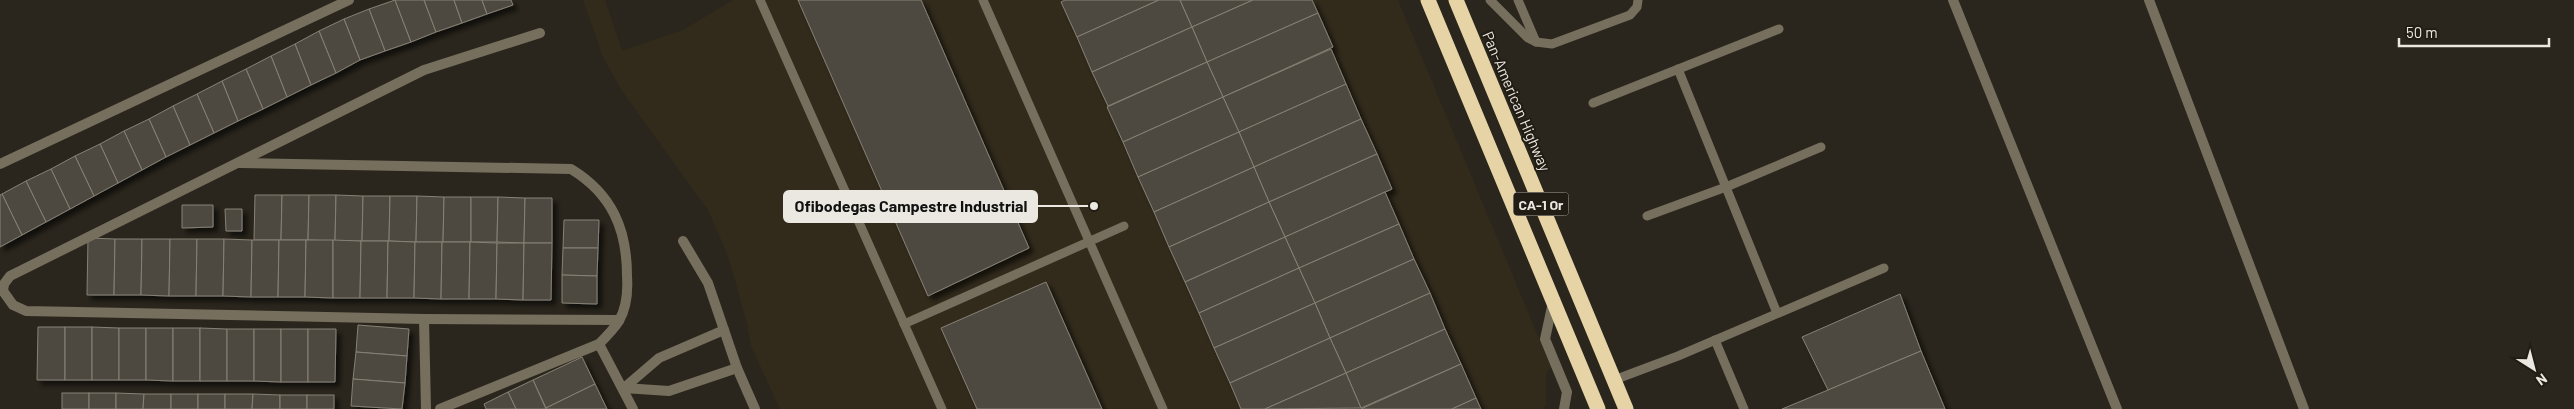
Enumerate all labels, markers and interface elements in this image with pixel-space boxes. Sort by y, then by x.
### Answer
scale bar [2399,15,2549,47]
text: 50 m [2406,23,2438,41]
street label: Pan-American Highway [1479,28,1555,174]
callout: Ofibodegas Campestre Industrial [784,191,1037,222]
road number: CA-1 Or [1514,192,1568,215]
text: Ofibodegas Campestre Industrial [795,196,1028,215]
north arrow [2509,344,2559,394]
text: N [2533,370,2551,390]

